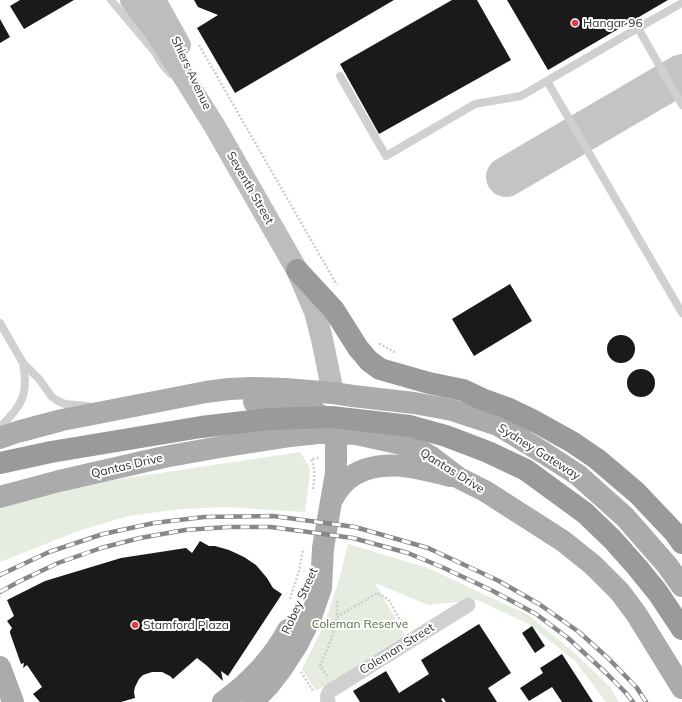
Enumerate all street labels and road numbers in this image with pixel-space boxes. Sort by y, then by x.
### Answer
street label: Shiers Avenue [168,34,214,112]
street label: Seventh Street [223,149,277,227]
street label: Sydney Gateway [495,421,583,483]
street label: Qantas Drive [417,446,487,496]
street label: Qantas Drive [90,451,164,481]
street label: Robey Street [279,565,321,637]
street label: Coleman Street [357,620,437,678]

